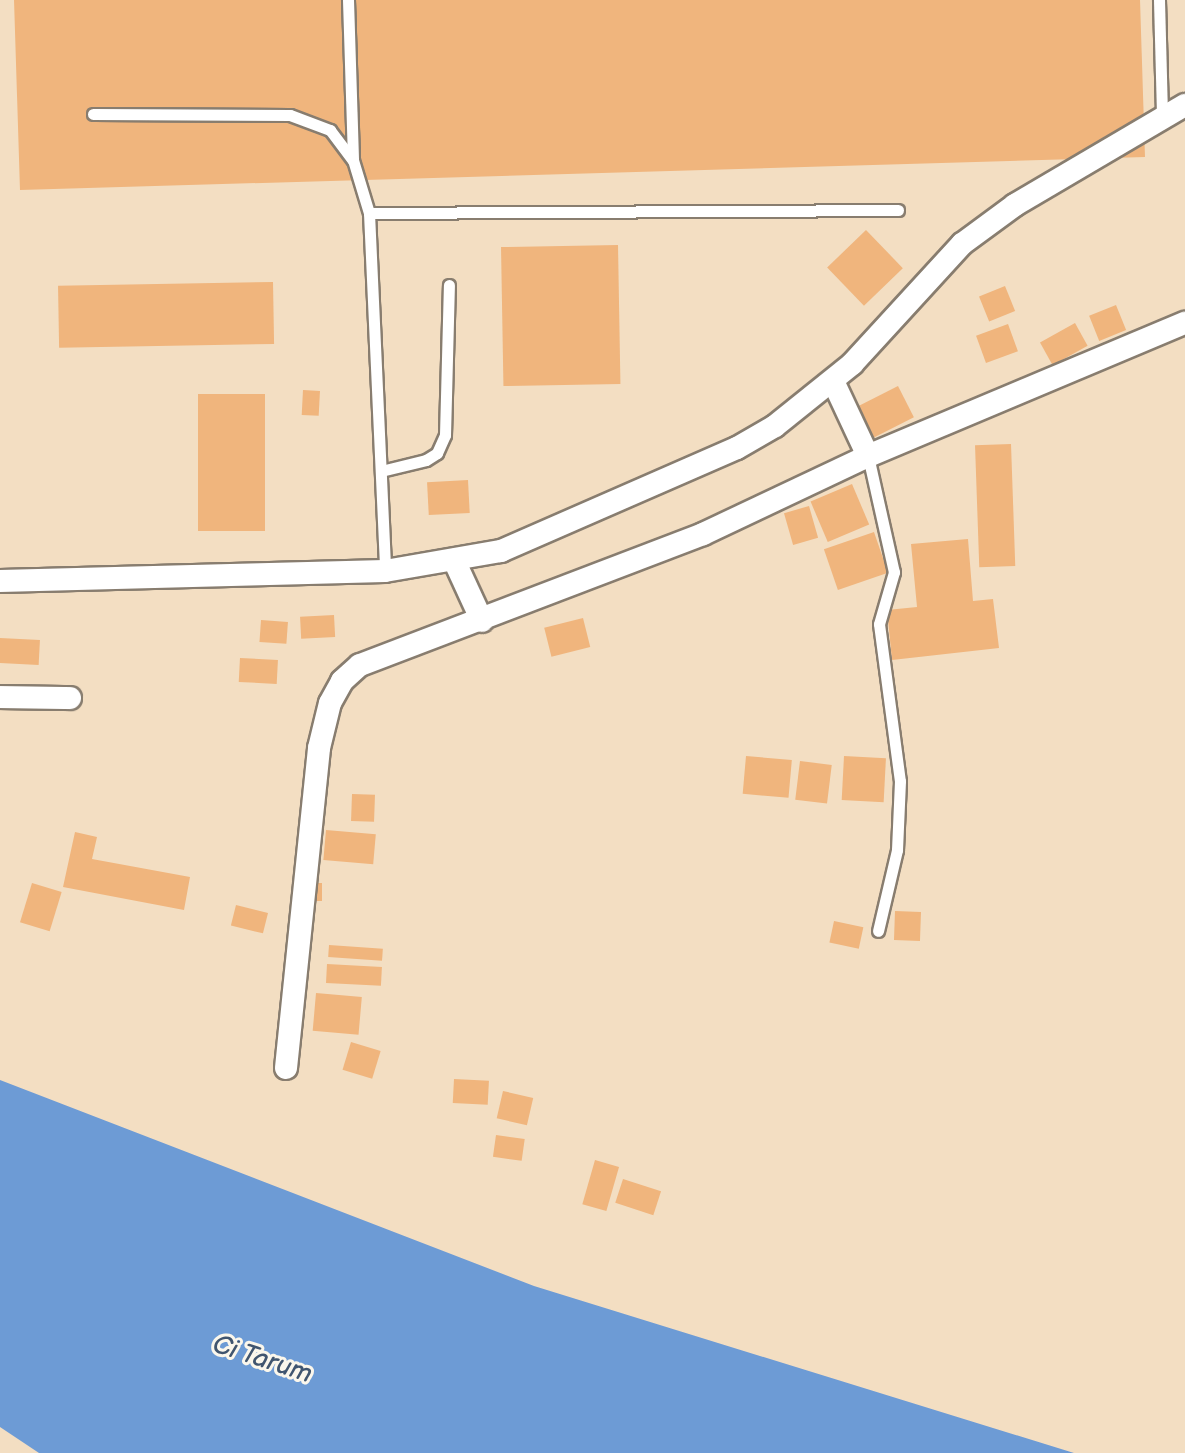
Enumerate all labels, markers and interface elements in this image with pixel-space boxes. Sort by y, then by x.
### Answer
water label: Ci Tarum [208,1329,316,1391]

